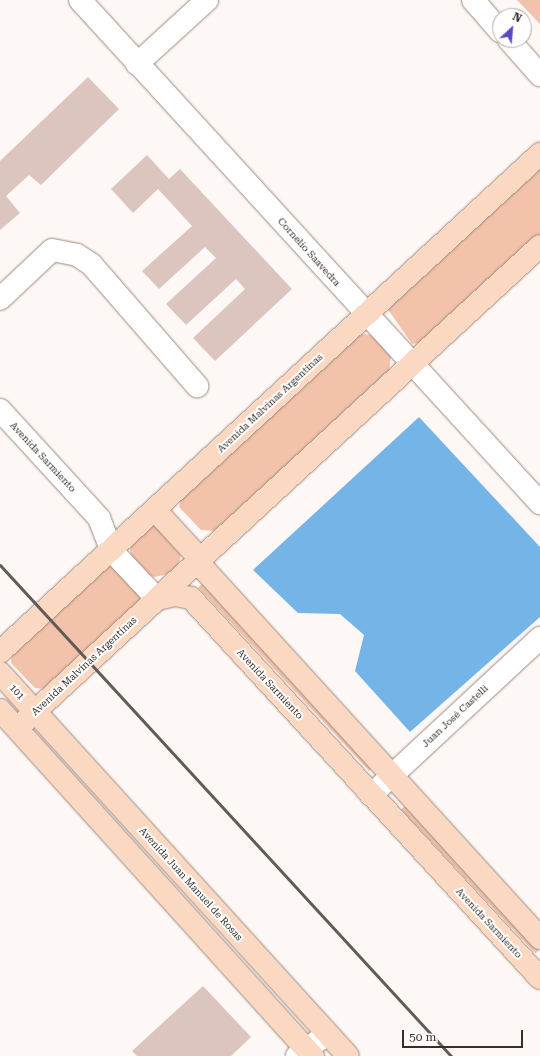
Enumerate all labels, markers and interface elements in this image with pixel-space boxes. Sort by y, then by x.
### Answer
north arrow [492,8,532,48]
text: N [510,10,524,25]
street label: Cornelio Saavedra [275,215,343,289]
street label: Avenida Malvinas Argentinas [215,351,325,455]
street label: Avenida Sarmiento [7,419,79,495]
street label: Avenida Malvinas Argentinas [29,614,139,718]
street label: Avenida Sarmiento [234,646,306,722]
street label: 101 [7,682,27,702]
street label: Juan José Castelli [419,682,491,750]
street label: Avenida Juan Manuel de Rosas [137,825,245,943]
street label: Avenida Sarmiento [453,885,525,961]
scale bar [404,1022,525,1048]
text: 50 m [409,1030,436,1044]

